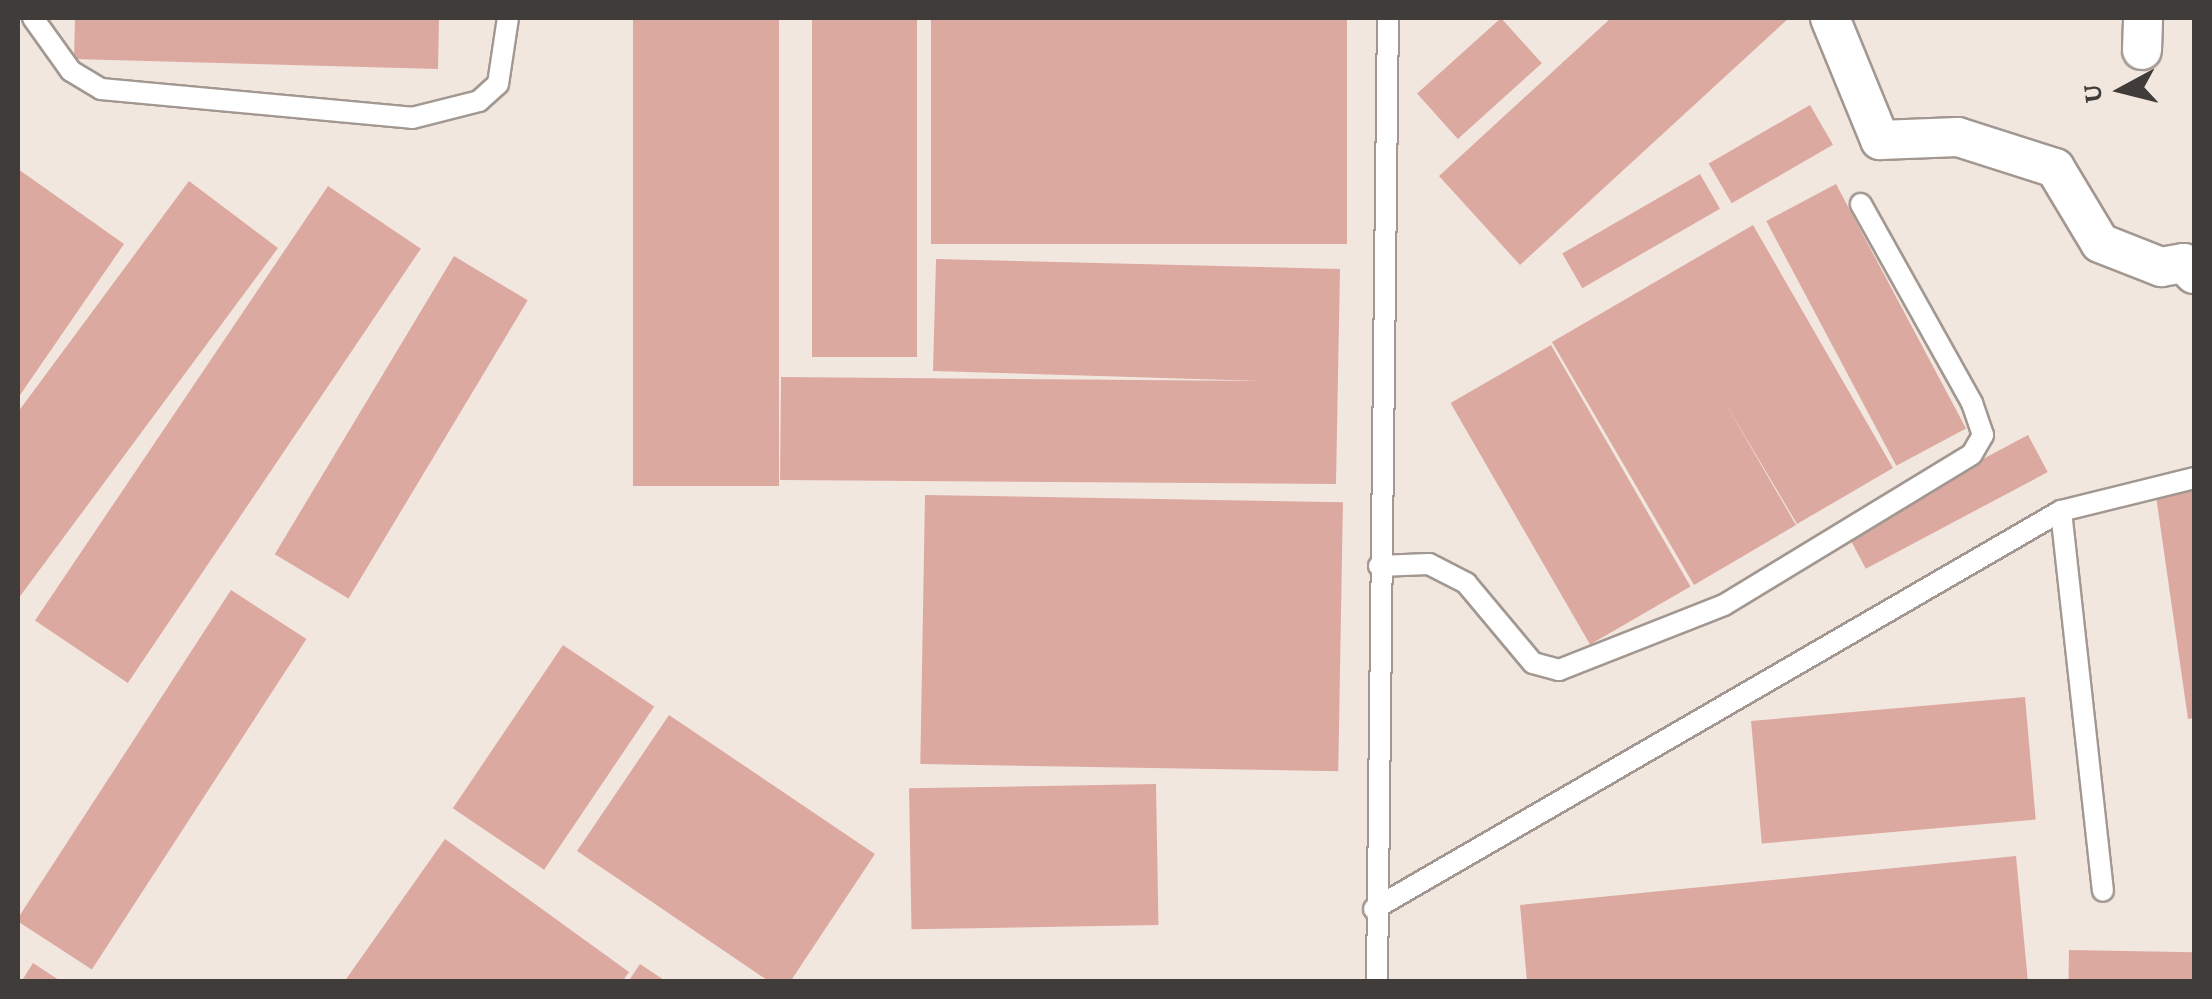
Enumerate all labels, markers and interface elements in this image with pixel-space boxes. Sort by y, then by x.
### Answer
north arrow [2072,40,2172,140]
text: U [2075,82,2108,105]

